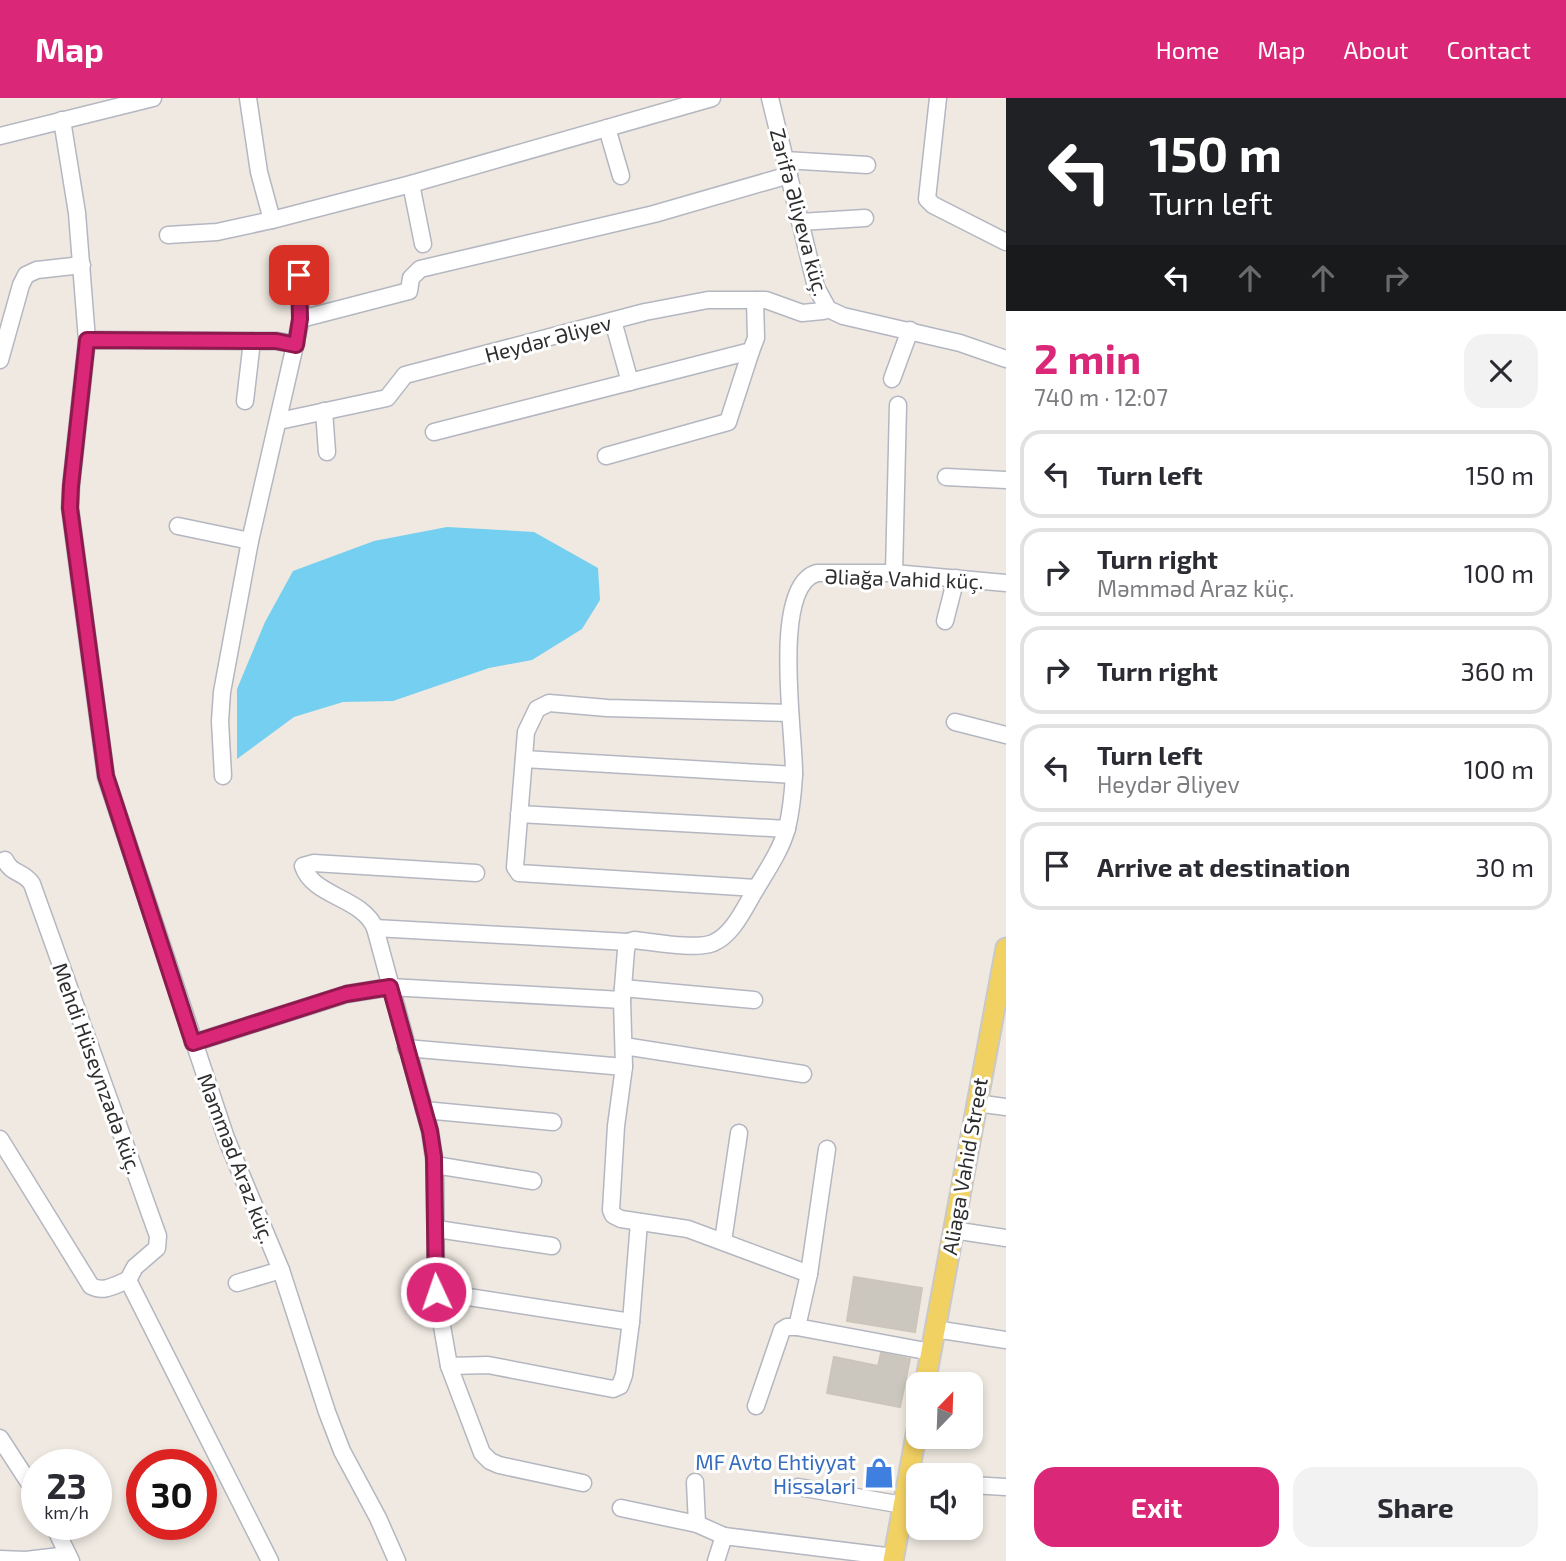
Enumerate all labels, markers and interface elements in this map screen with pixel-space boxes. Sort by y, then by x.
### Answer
text: Map [35,29,104,69]
text: Home [1156,35,1219,64]
text: Map [1257,35,1305,64]
text: About [1343,35,1409,64]
text: Contact [1447,35,1531,64]
text: 150 m [1149,123,1282,182]
street label: Zərifə Əliyeva küç. [764,125,834,299]
icon: left [1034,126,1125,217]
text: Turn left [1149,183,1273,221]
pin [269,245,329,305]
icon: arrive [280,256,318,294]
icon: left [1158,259,1196,297]
icon: ahead [1231,259,1269,297]
icon: ahead [1304,259,1342,297]
icon: right [1377,259,1415,297]
street label: Heydər Əliyev [482,309,614,367]
text: 2 min [1034,332,1141,382]
button: close [1464,334,1538,408]
text: 740 m · 12:07 [1034,383,1168,411]
icon: left [1038,455,1076,493]
text: Turn left [1097,459,1203,490]
text: 150 m [1465,459,1534,490]
text: Turn right [1097,543,1218,574]
icon: right [1038,553,1076,591]
text: 100 m [1464,557,1534,588]
street label: Əliağa Vahid küç. [824,563,984,595]
text: Məmməd Araz küç. [1097,574,1294,602]
icon: right [1038,651,1076,689]
text: Turn right [1097,655,1218,686]
text: 360 m [1460,655,1534,686]
text: Turn left [1097,739,1203,770]
icon: left [1038,749,1076,787]
text: 100 m [1464,753,1534,784]
text: Heydər Əliyev [1097,770,1240,798]
icon: arrive [1038,847,1076,885]
text: Arrive at destination [1097,851,1350,882]
text: 30 m [1475,851,1534,882]
street label: Mehdi Hüseynzadə küç. [46,959,148,1178]
street label: Məmməd Araz küç. [191,1069,281,1247]
street label: Aliaga Vahid Street [936,1075,992,1257]
position arrow [399,1255,473,1329]
north arrow [906,1372,984,1449]
map controls [906,1372,983,1540]
speed limit sign: 30 [126,1449,217,1540]
place label: MF Avto Ehtiyyat Hissələri [695,1449,856,1498]
shop icon: MF Avto Ehtiyyat Hissələri [862,1456,896,1490]
button: sound [906,1463,983,1540]
text: 23 [46,1464,87,1506]
button: Exit [1034,1467,1279,1547]
button: Share [1293,1467,1538,1547]
text: km/h [44,1501,89,1523]

